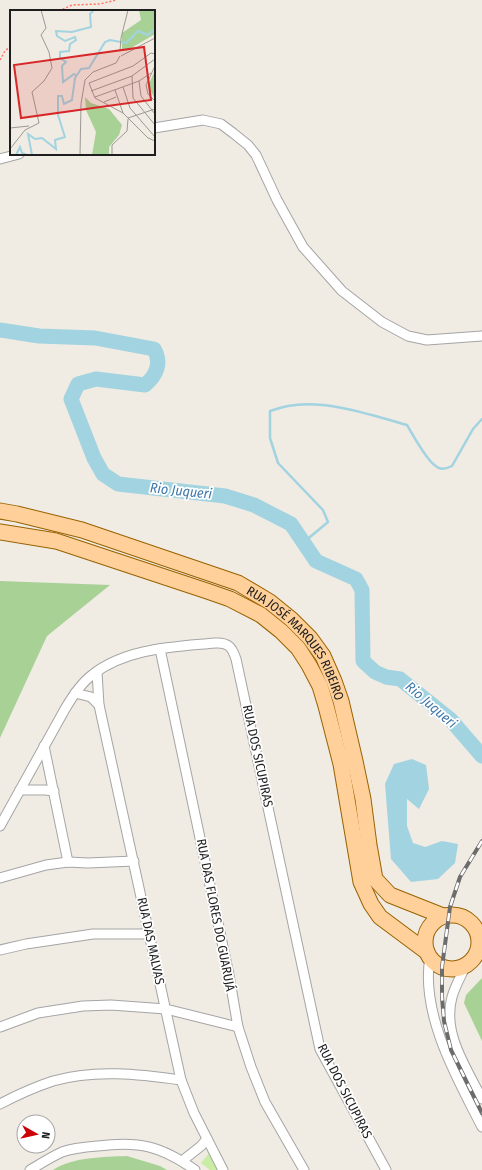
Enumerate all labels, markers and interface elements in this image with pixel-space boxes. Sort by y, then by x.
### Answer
inset map [10,10,155,155]
water label: Rio Juqueri [149,479,213,503]
street label: RUA JOSÉ MARQUES RIBEIRO [244,583,348,702]
water label: Rio Juqueri [402,678,460,732]
street label: RUA DOS SICUPIRAS [240,703,276,809]
street label: RUA DAS FLORES DO GUARUJÁ [194,837,238,993]
street label: RUA DAS MALVAS [134,896,168,986]
street label: RUA DOS SICUPIRAS [315,1041,375,1141]
north arrow [16,1114,56,1154]
text: N [39,1131,52,1139]

